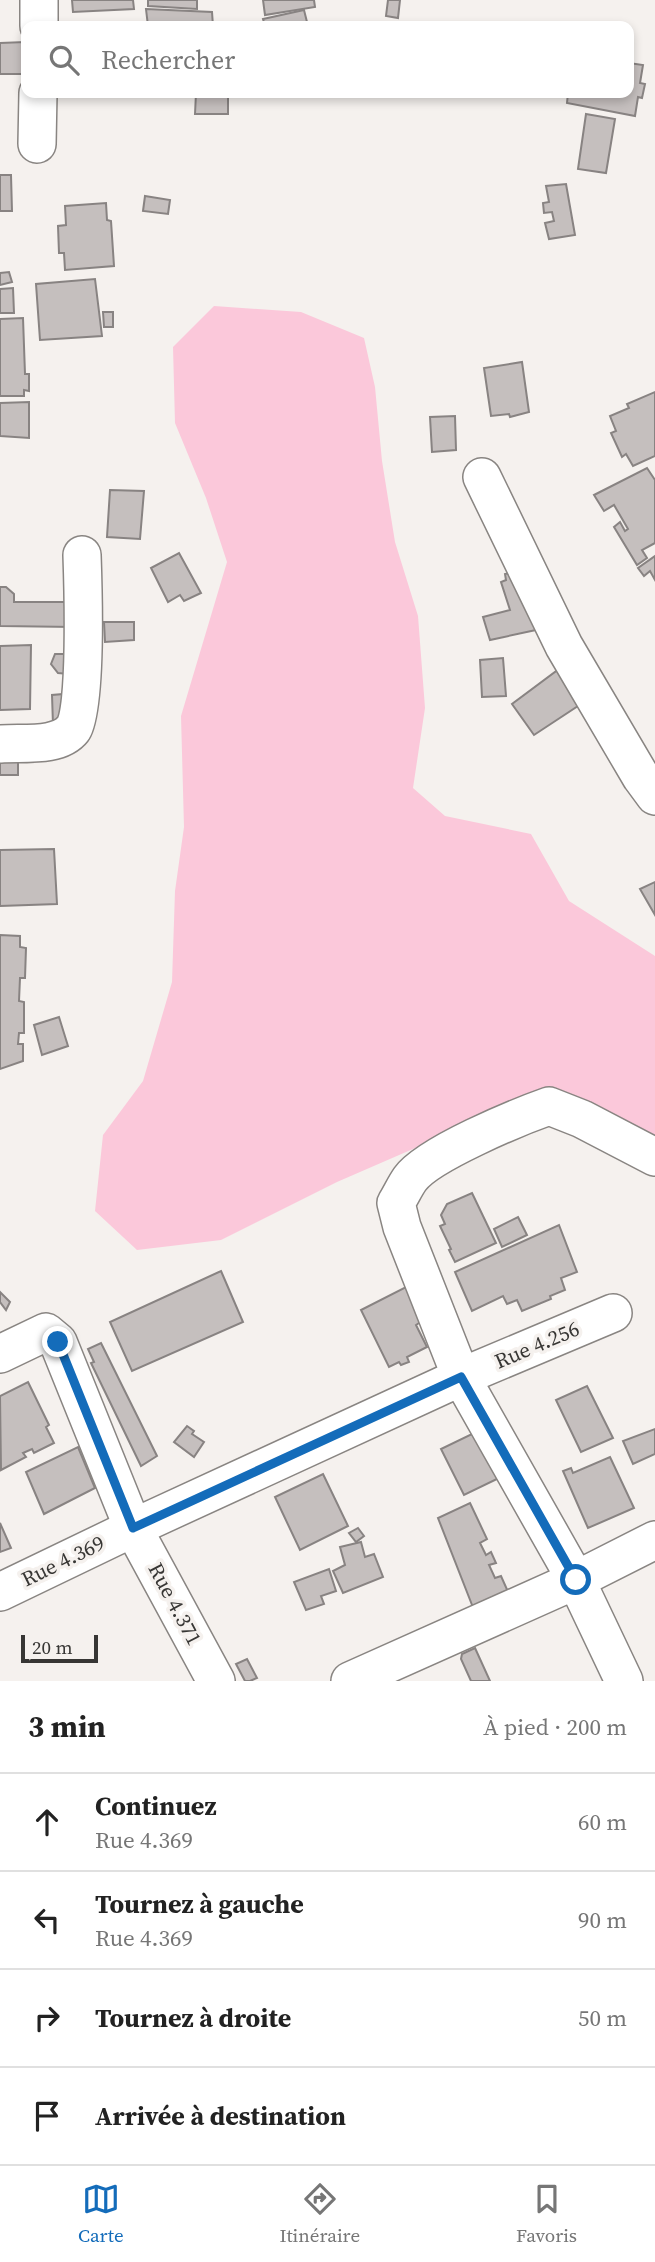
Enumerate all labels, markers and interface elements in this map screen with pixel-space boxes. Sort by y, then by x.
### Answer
search box [21,21,634,98]
icon: search [45,41,83,79]
text: Rechercher [101,42,235,78]
street label: Rue 4.256 [490,1314,584,1375]
route end [42,1326,73,1357]
street label: Rue 4.369 [16,1528,109,1593]
street label: Rue 4.371 [142,1557,209,1650]
route start [560,1564,591,1595]
scale bar [21,1632,98,1664]
text: 20 m [32,1634,73,1660]
text: 3 min [28,1706,106,1747]
text: À pied · 200 m [483,1711,627,1743]
text: Continuez [95,1788,216,1824]
icon: ahead [28,1803,66,1841]
text: 60 m [578,1806,627,1838]
text: Rue 4.369 [95,1824,193,1856]
text: Tournez à gauche [95,1886,304,1922]
icon: left [28,1901,66,1939]
text: 90 m [578,1904,627,1936]
text: Rue 4.369 [95,1922,193,1954]
icon: right [28,1999,66,2037]
text: Tournez à droite [95,2000,291,2036]
text: 50 m [578,2002,627,2034]
icon: arrive [28,2097,66,2135]
text: Arrivée à destination [95,2098,346,2134]
tab: Carte [78,2180,124,2248]
tab: Itinéraire [280,2180,360,2248]
tab: Favoris [516,2180,577,2248]

